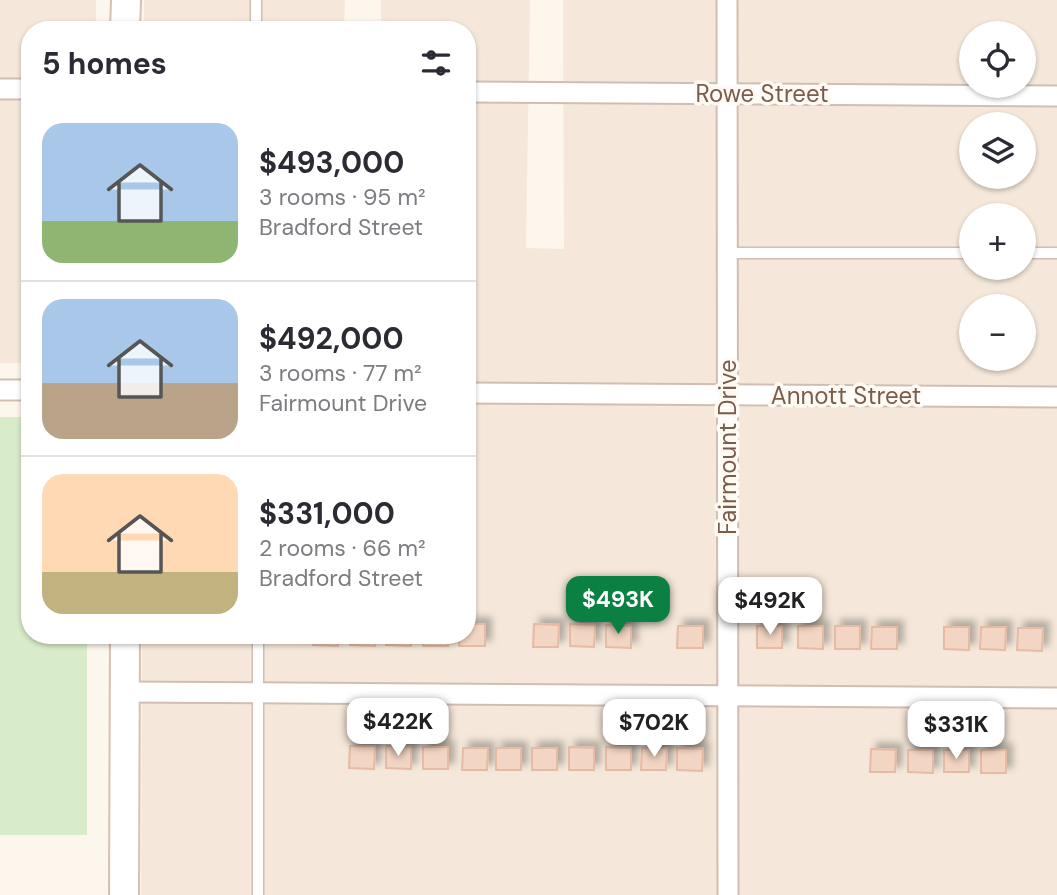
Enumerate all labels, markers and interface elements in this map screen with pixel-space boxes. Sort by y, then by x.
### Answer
map controls [959,21,1036,371]
button: locate [959,21,1036,98]
text: 5 homes [42,44,167,83]
icon: filters [417,44,455,82]
street label: Rowe Street [695,78,829,109]
button: layers [959,112,1036,189]
text: $493,000 [259,143,404,182]
icon: home [98,151,182,235]
text: 3 rooms · 95 m² [259,182,426,212]
button: + [959,203,1036,280]
text: Bradford Street [259,212,423,242]
button: − [959,294,1036,371]
text: $492,000 [259,319,404,358]
icon: home [98,327,182,411]
text: 3 rooms · 77 m² [259,358,422,388]
street label: Fairmount Drive [712,359,743,535]
street label: Annott Street [771,380,921,411]
text: Fairmount Drive [259,388,427,418]
text: $331,000 [259,494,395,533]
icon: home [98,502,182,586]
text: 2 rooms · 66 m² [259,533,426,563]
text: Bradford Street [259,563,423,593]
pin: $493K [569,576,667,636]
pin: $492K [721,578,819,637]
text: $493K [582,584,654,614]
text: $492K [734,585,806,615]
pin: $422K [349,698,447,758]
pin: $702K [605,700,703,759]
pin: $331K [907,702,1005,761]
text: $422K [363,706,433,736]
text: $702K [619,707,689,737]
text: $331K [924,709,988,739]

